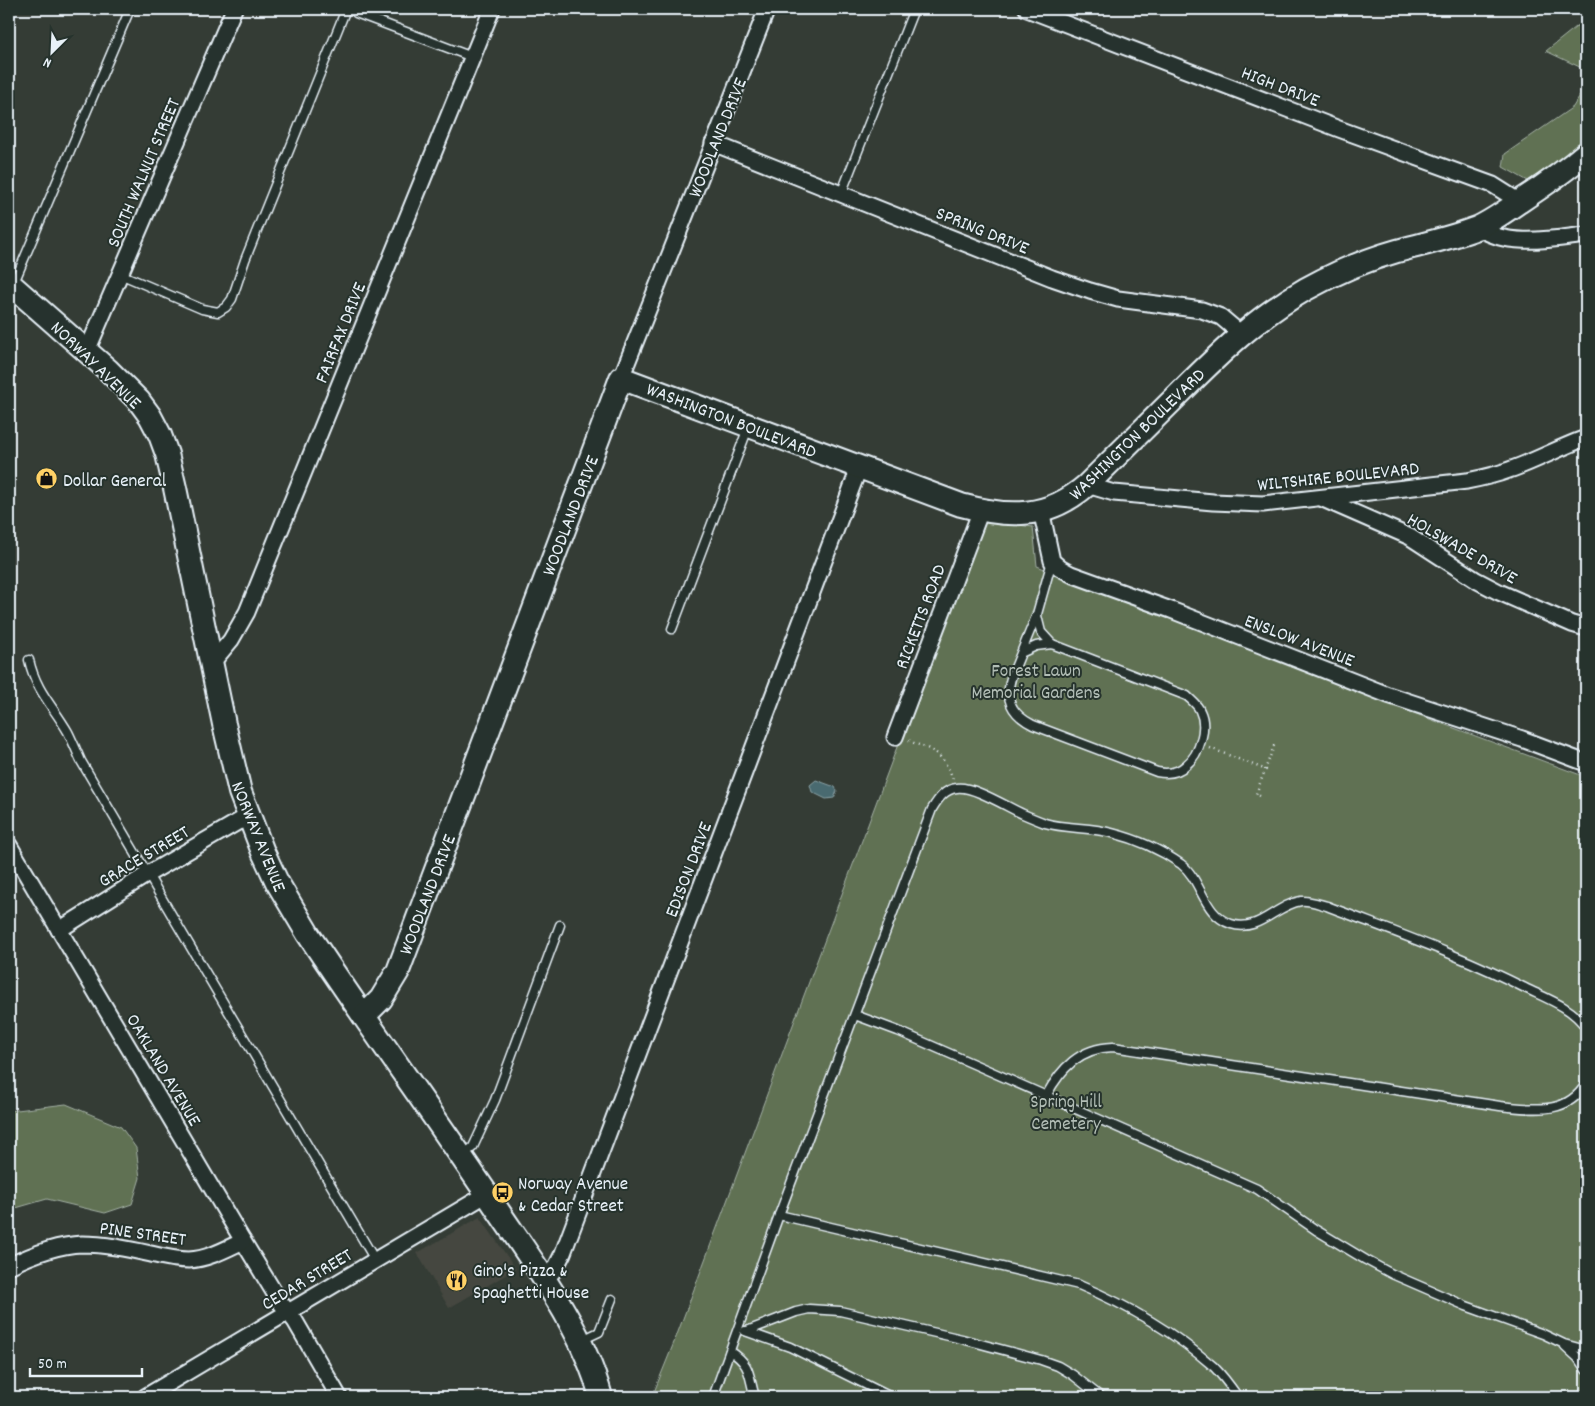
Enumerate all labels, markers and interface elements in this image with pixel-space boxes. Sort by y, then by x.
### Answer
north arrow [28,28,78,78]
text: N [40,51,55,73]
street label: HIGH DRIVE [1237,61,1323,116]
street label: WOODLAND DRIVE [683,74,756,202]
street label: SOUTH WALNUT STREET [102,94,189,252]
street label: SPRING DRIVE [931,201,1033,263]
street label: FAIRFAX DRIVE [310,278,375,388]
street label: NORWAY AVENUE [43,316,146,417]
street label: WASHINGTON BOULEVARD [1064,363,1213,508]
street label: WASHINGTON BOULEVARD [642,377,820,467]
street label: WOODLAND DRIVE [537,452,608,580]
street label: WILTSHIRE BOULEVARD [1256,457,1421,500]
shop icon: Dollar General [35,467,59,491]
place label: Dollar General [63,469,167,496]
street label: HOLSWADE DRIVE [1401,507,1522,593]
street label: RICKETTS ROAD [890,561,955,674]
street label: ENSLOW AVENUE [1240,609,1358,676]
park label: Forest Lawn Memorial Gardens [972,659,1100,708]
street label: NORWAY AVENUE [222,778,291,897]
street label: EDISON DRIVE [660,818,721,922]
street label: GRACE STREET [94,820,196,896]
street label: WOODLAND DRIVE [394,831,465,959]
street label: OAKLAND AVENUE [118,1009,206,1133]
park label: Spring Hill Cemetery [1030,1090,1102,1139]
place label: Norway Avenue & Cedar Street [518,1172,628,1221]
bus stop icon: Norway Avenue & Cedar Street [490,1181,514,1205]
street label: PINE STREET [98,1216,188,1255]
street label: CEDAR STREET [257,1243,359,1319]
place label: Gino's Pizza & Spaghetti House [473,1259,589,1308]
restaurant icon: Gino's Pizza & Spaghetti House [445,1268,469,1292]
scale bar [30,1346,142,1378]
text: 50 m [38,1354,67,1376]

